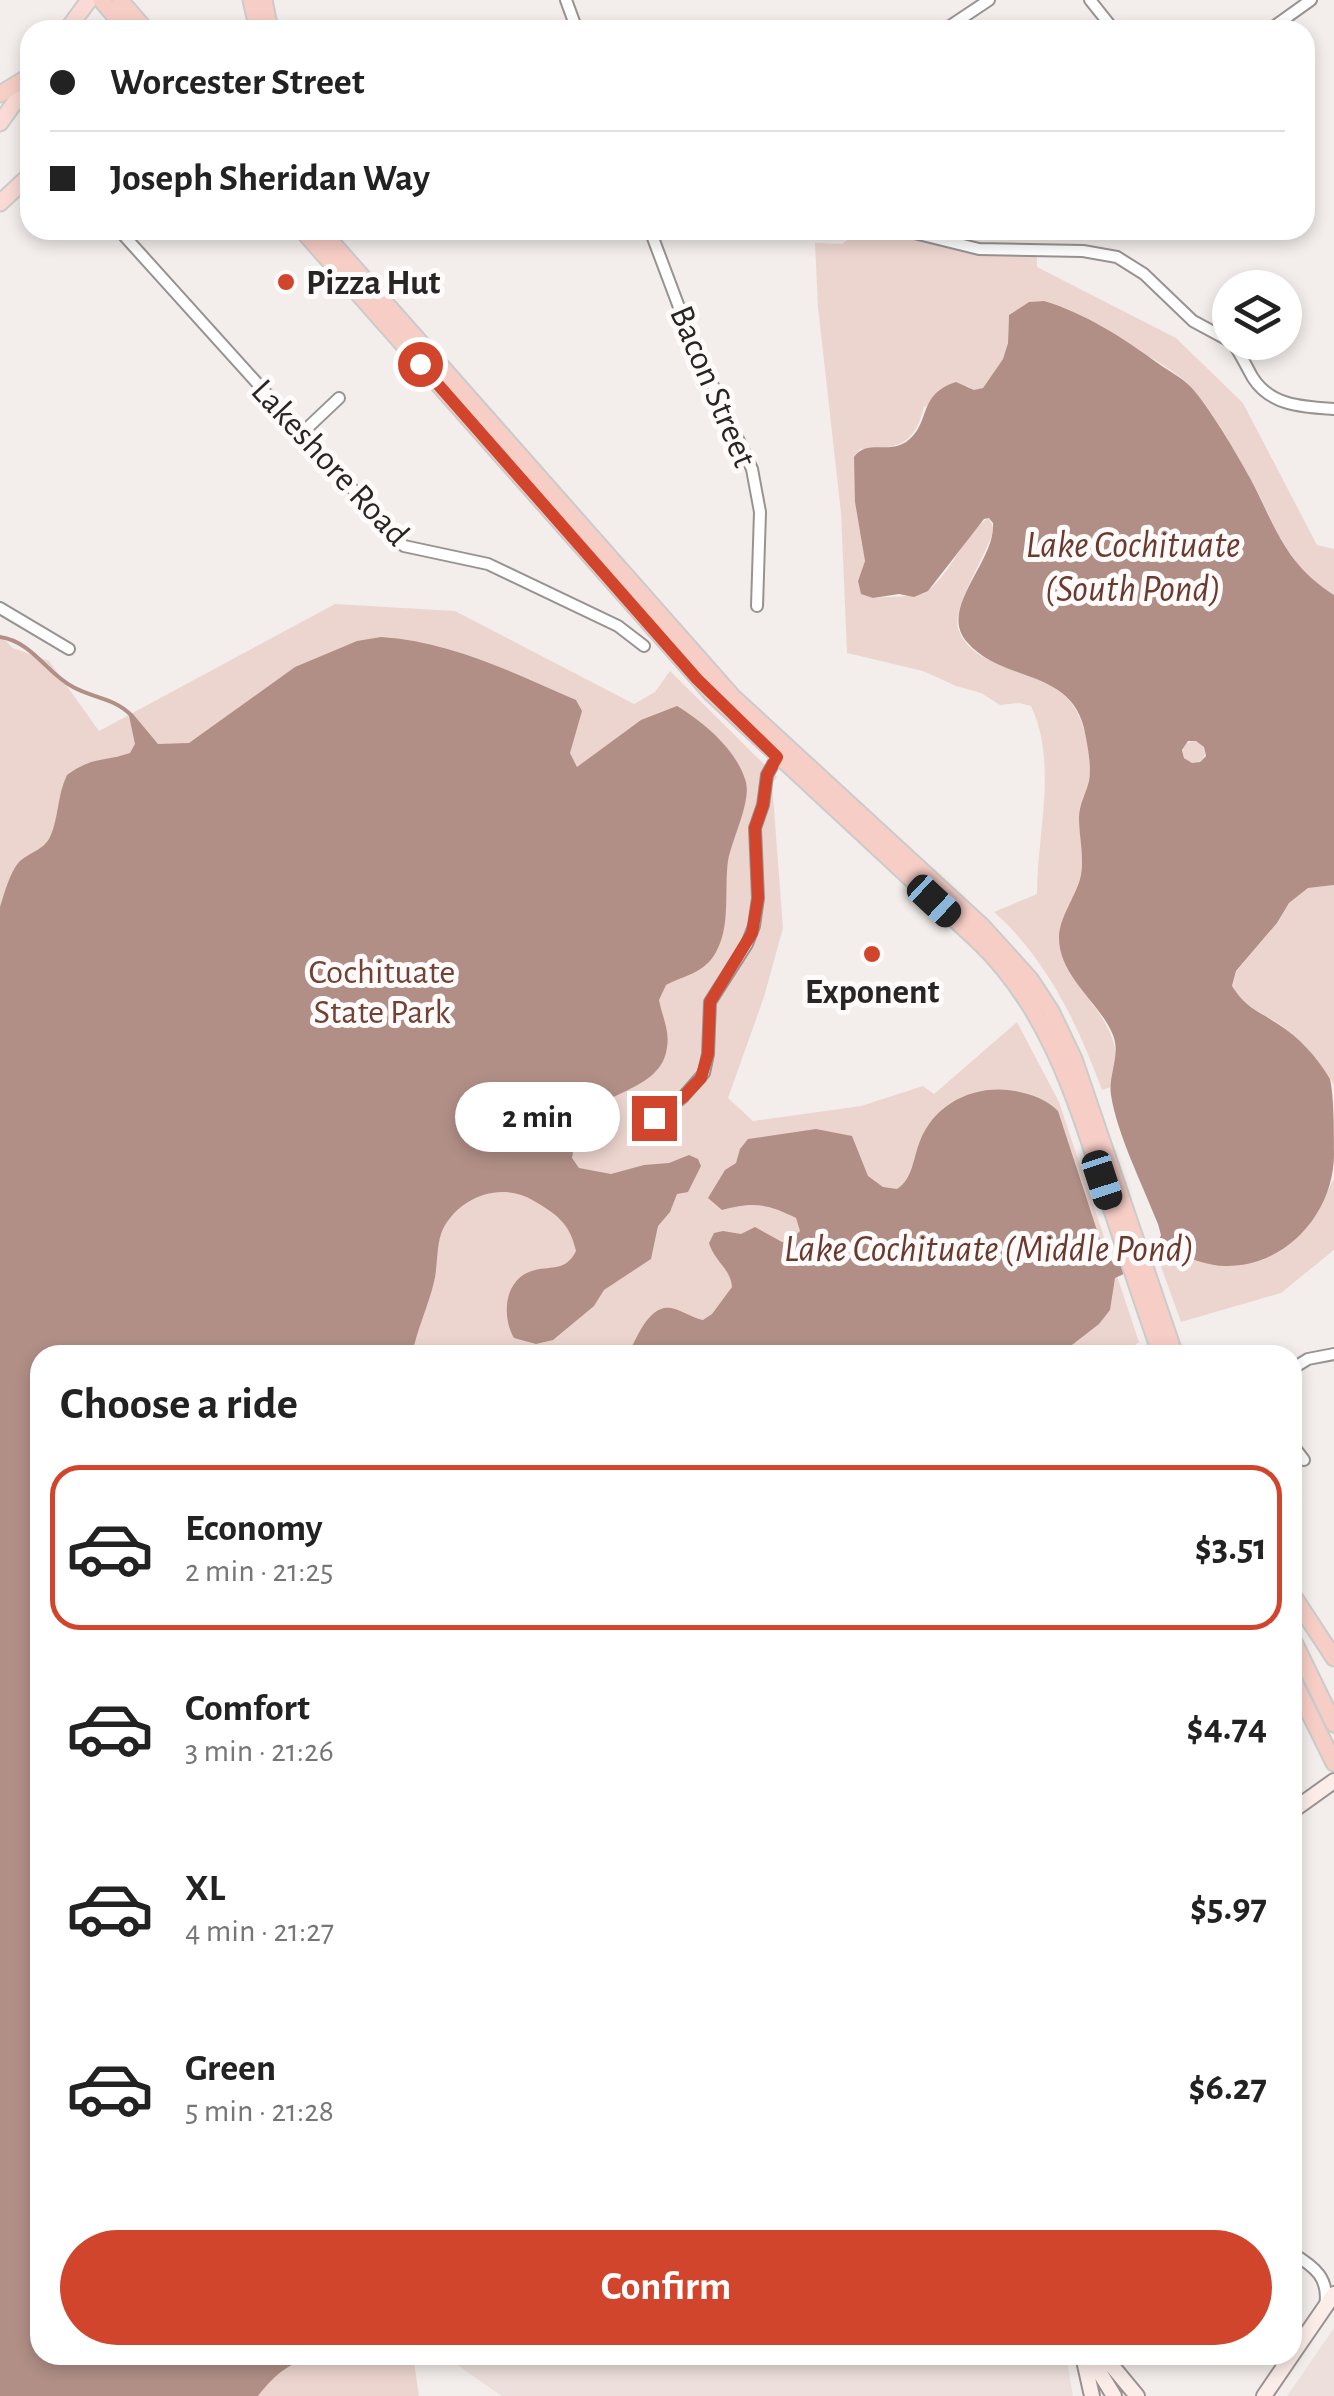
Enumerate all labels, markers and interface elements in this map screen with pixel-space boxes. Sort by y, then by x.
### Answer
text: Worcester Street [110,64,365,102]
text: Joseph Sheridan Way [110,160,430,198]
place label: Pizza Hut [306,266,441,301]
map controls [1212,270,1302,360]
button: layers [1212,270,1302,360]
marker: Pizza Hut [275,271,297,293]
street label: Bacon Street [663,301,762,472]
route start [398,342,443,387]
street label: Lakeshore Road [244,373,415,553]
water label: Lake Cochituate (South Pond) [1026,527,1240,609]
car [902,870,966,932]
marker: Exponent [861,943,883,965]
park label: Cochituate State Park [309,955,455,1030]
place label: Exponent [805,975,939,1010]
callout: 2 min [454,1083,619,1153]
route end [632,1096,677,1141]
text: 2 min [502,1101,573,1133]
car [1078,1147,1126,1213]
water label: Lake Cochituate (Middle Pond) [784,1231,1194,1269]
text: Choose a ride [60,1382,298,1427]
icon: car [65,1503,155,1593]
text: Economy [185,1510,323,1548]
text: $3.51 [1195,1529,1267,1567]
text: 2 min · 21:25 [185,1555,333,1587]
icon: car [65,1683,155,1773]
text: Comfort [185,1690,310,1728]
text: $4.74 [1187,1709,1267,1747]
text: 3 min · 21:26 [185,1735,334,1767]
icon: car [65,1863,155,1953]
text: XL [185,1870,225,1908]
text: $5.97 [1190,1889,1267,1927]
text: 4 min · 21:27 [185,1915,334,1947]
icon: car [65,2043,155,2133]
text: Green [185,2050,276,2088]
text: $6.27 [1189,2069,1267,2107]
text: 5 min · 21:28 [185,2095,334,2127]
button: Confirm [60,2230,1272,2345]

